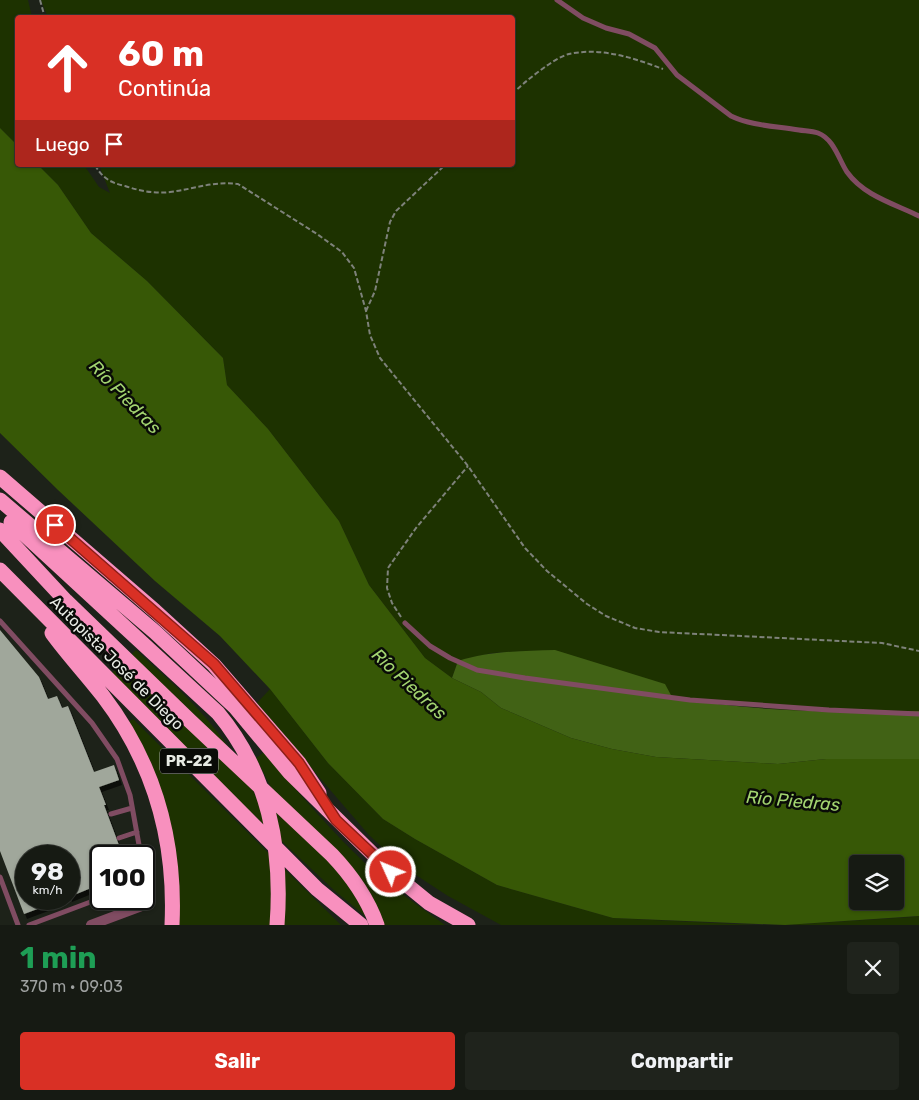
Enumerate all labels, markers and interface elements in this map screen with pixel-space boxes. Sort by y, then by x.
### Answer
text: 60 m [118,33,204,75]
icon: ahead [35,35,100,100]
text: Continúa [118,75,211,102]
icon: arrive [100,130,128,158]
text: Luego [35,133,90,156]
water label: Río Piedras [84,355,166,439]
pin [34,504,76,546]
icon: arrive [41,511,69,539]
street label: Autopista José de Diego [46,592,188,734]
water label: Río Piedras [367,644,451,724]
road number: PR-22 [160,748,218,774]
water label: Río Piedras [745,786,841,816]
speed limit sign: 100 [90,845,155,910]
position arrow [364,845,416,897]
map controls [849,855,904,910]
button: layers [849,855,904,910]
text: 98 [31,857,64,886]
text: km/h [33,883,62,897]
text: 1 min [20,940,97,976]
button: close [847,942,899,994]
text: 370 m · 09:03 [20,977,123,996]
button: Salir [20,1032,455,1090]
button: Compartir [465,1032,899,1090]

